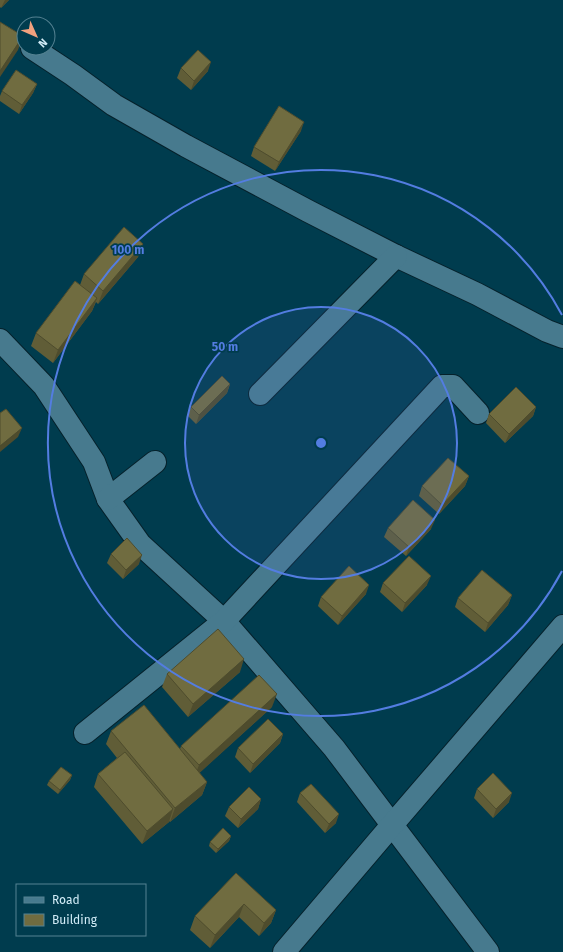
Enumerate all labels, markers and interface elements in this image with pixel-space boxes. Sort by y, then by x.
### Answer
north arrow [16,16,56,56]
text: N [36,36,50,50]
text: 100 m [112,243,144,257]
text: 50 m [212,340,238,354]
centre of rings [314,436,328,450]
legend [16,884,146,936]
text: Road [52,893,80,907]
text: Building [52,913,98,927]

